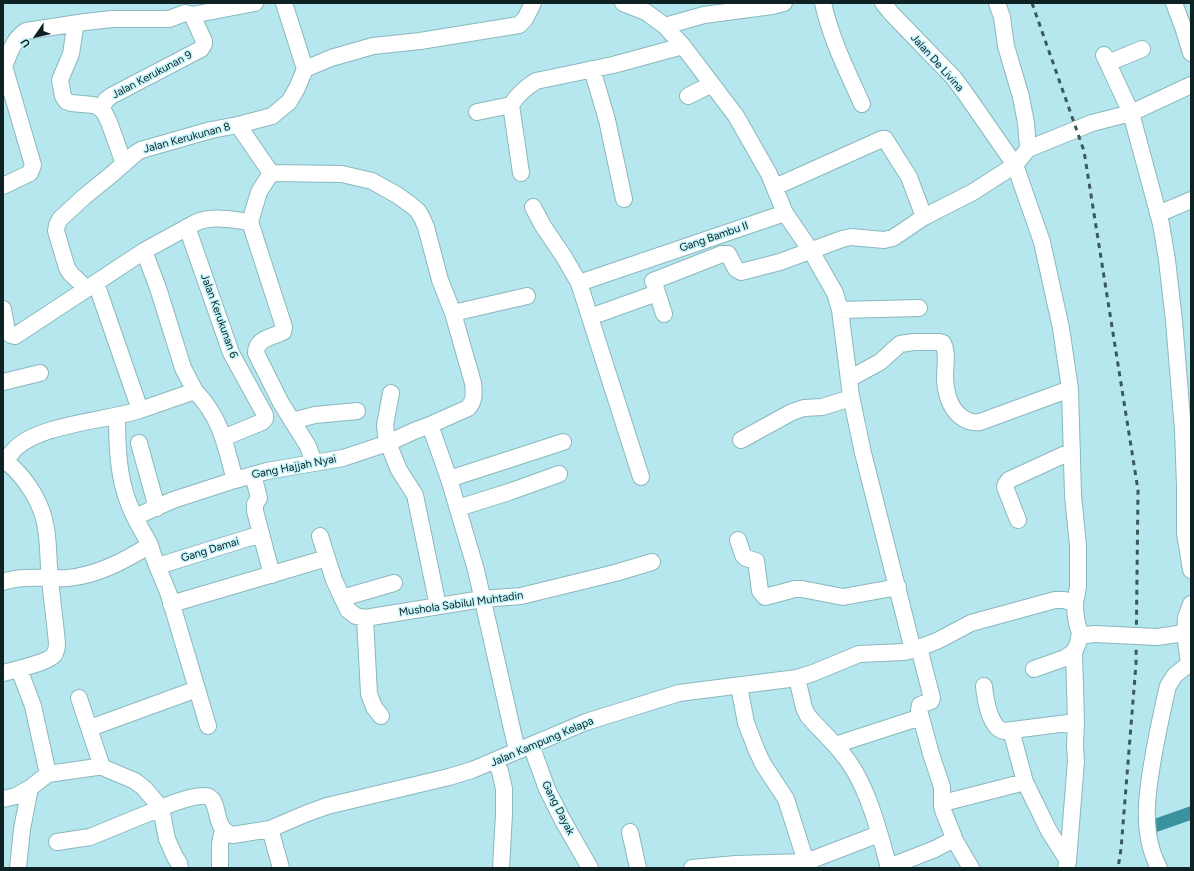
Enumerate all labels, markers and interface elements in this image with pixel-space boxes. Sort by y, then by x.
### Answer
north arrow [16,16,56,56]
street label: Jalan De Livina [908,32,966,94]
text: U [18,36,33,50]
street label: Jalan Kerukunan 9 [110,48,194,102]
street label: Jalan Kerukunan 8 [142,120,232,156]
street label: Gang Bambu II [678,219,750,255]
street label: Jalan Kerukunan 6 [198,272,240,360]
street label: Gang Hajjah Nyai [251,452,337,482]
street label: Gang Damai [179,535,241,565]
street label: Mushola Sabilul Muhtadin [398,589,524,619]
street label: Jalan Kampung Kelapa [489,714,595,770]
street label: Gang Dayak [539,779,577,837]

